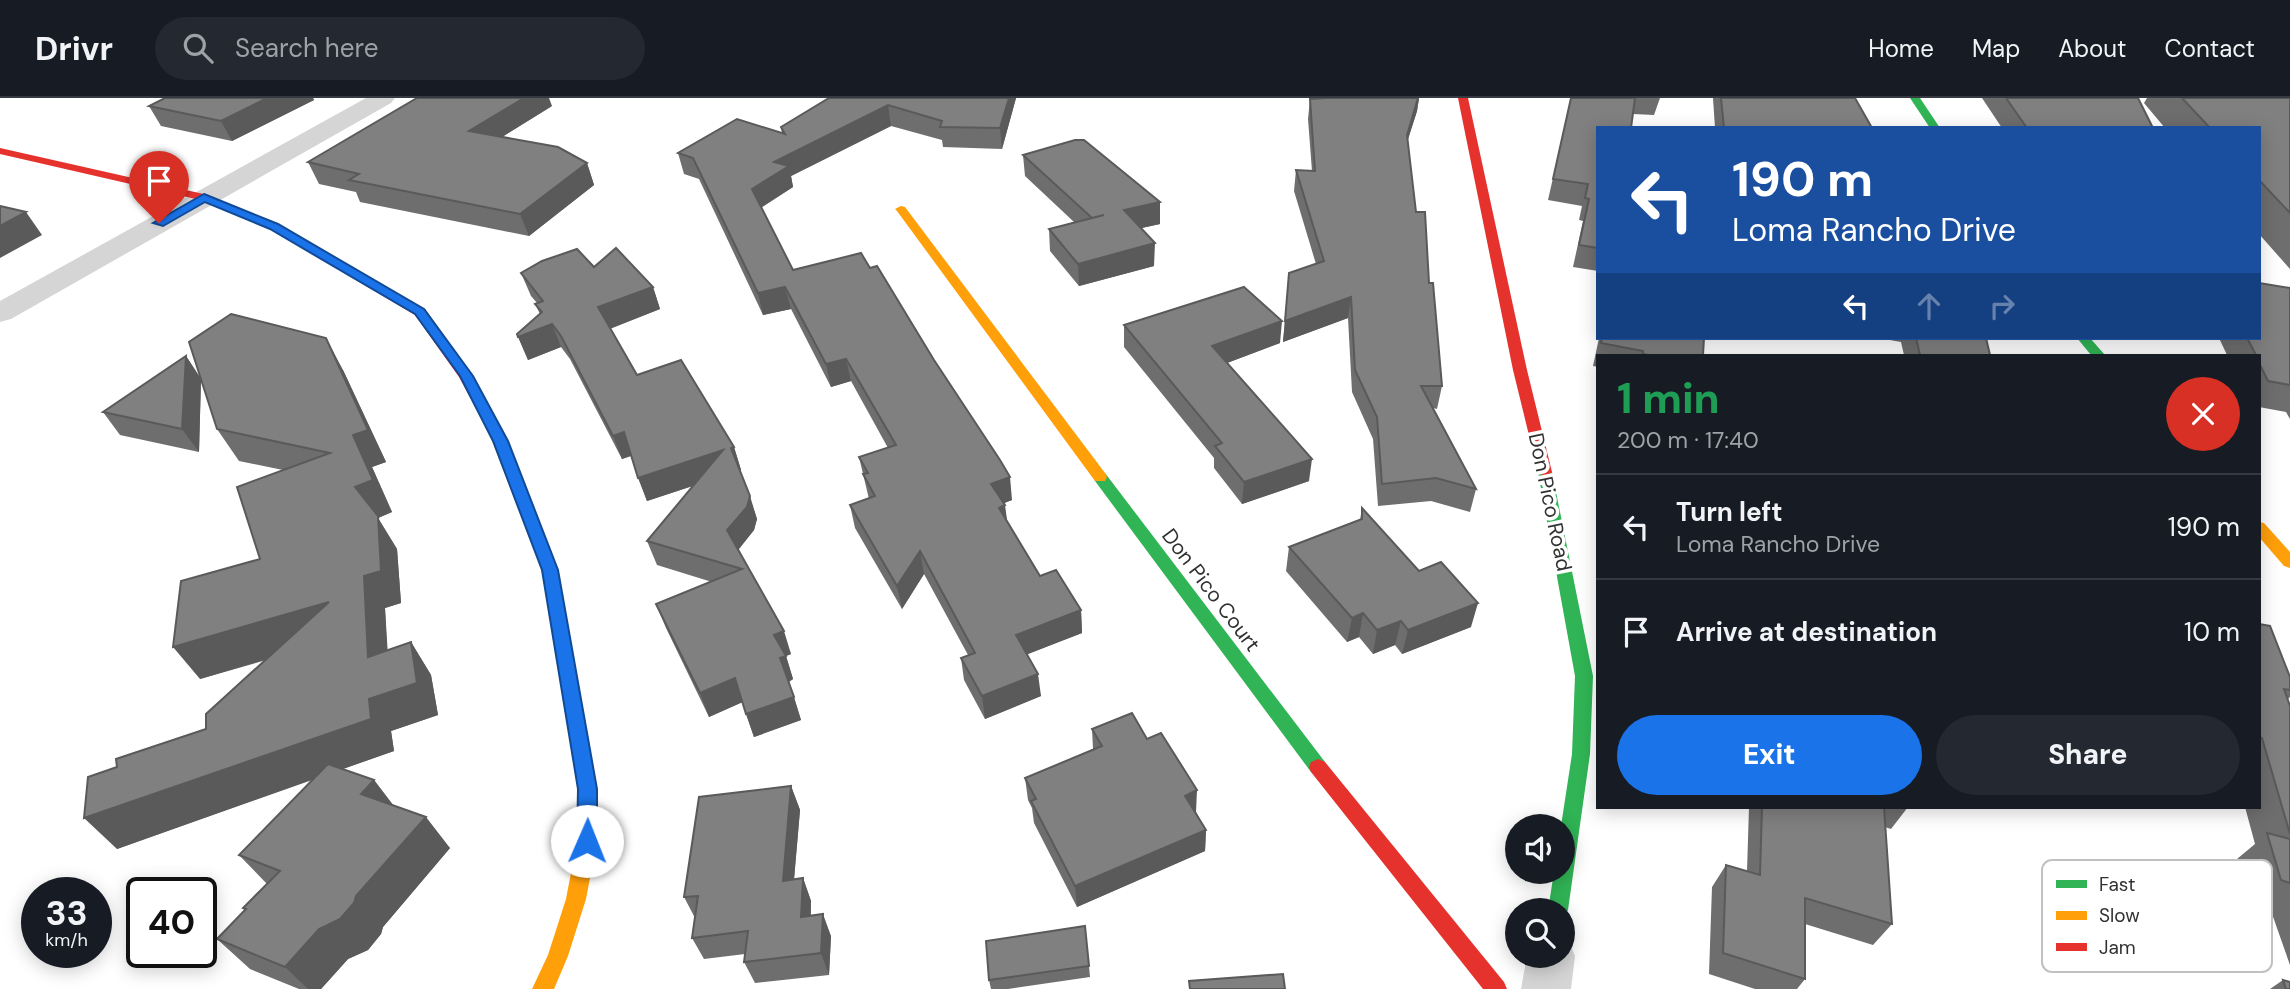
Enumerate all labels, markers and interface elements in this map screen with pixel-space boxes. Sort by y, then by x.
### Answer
search box [155,17,645,80]
text: Drivr [35,27,113,70]
icon: search [179,29,217,67]
text: Search here [235,31,378,65]
text: Home [1868,33,1934,64]
text: Map [1972,33,2020,64]
text: About [2058,33,2127,64]
text: Contact [2165,33,2255,64]
text: 190 m [1732,147,1873,211]
pin [129,151,189,223]
icon: left [1617,154,1708,245]
icon: arrive [140,162,178,200]
text: Loma Rancho Drive [1732,209,2016,251]
icon: left [1837,287,1875,325]
icon: ahead [1910,287,1948,325]
icon: right [1983,287,2021,325]
text: 1 min [1617,371,1720,426]
button: close [2166,377,2240,451]
text: 200 m · 17:40 [1617,425,1759,455]
street label: Don Pico Road [1522,430,1578,574]
text: Turn left [1676,495,1783,529]
icon: left [1617,508,1655,546]
text: 190 m [2168,510,2240,544]
street label: Don Pico Court [1155,523,1267,657]
text: Loma Rancho Drive [1676,529,1880,559]
icon: arrive [1617,613,1655,651]
text: Arrive at destination [1676,615,1937,649]
text: 10 m [2184,615,2240,649]
button: Exit [1617,715,1922,795]
button: Share [1936,715,2240,795]
position arrow [550,804,624,878]
map controls [1505,814,1575,968]
button: sound [1505,814,1575,884]
legend [2042,860,2272,972]
text: Fast [2099,872,2135,897]
speed limit sign: 40 [126,877,217,968]
text: 33 [45,890,88,936]
button: search [1505,898,1575,968]
text: Slow [2099,903,2140,928]
text: km/h [45,928,88,952]
text: Jam [2099,935,2136,960]

